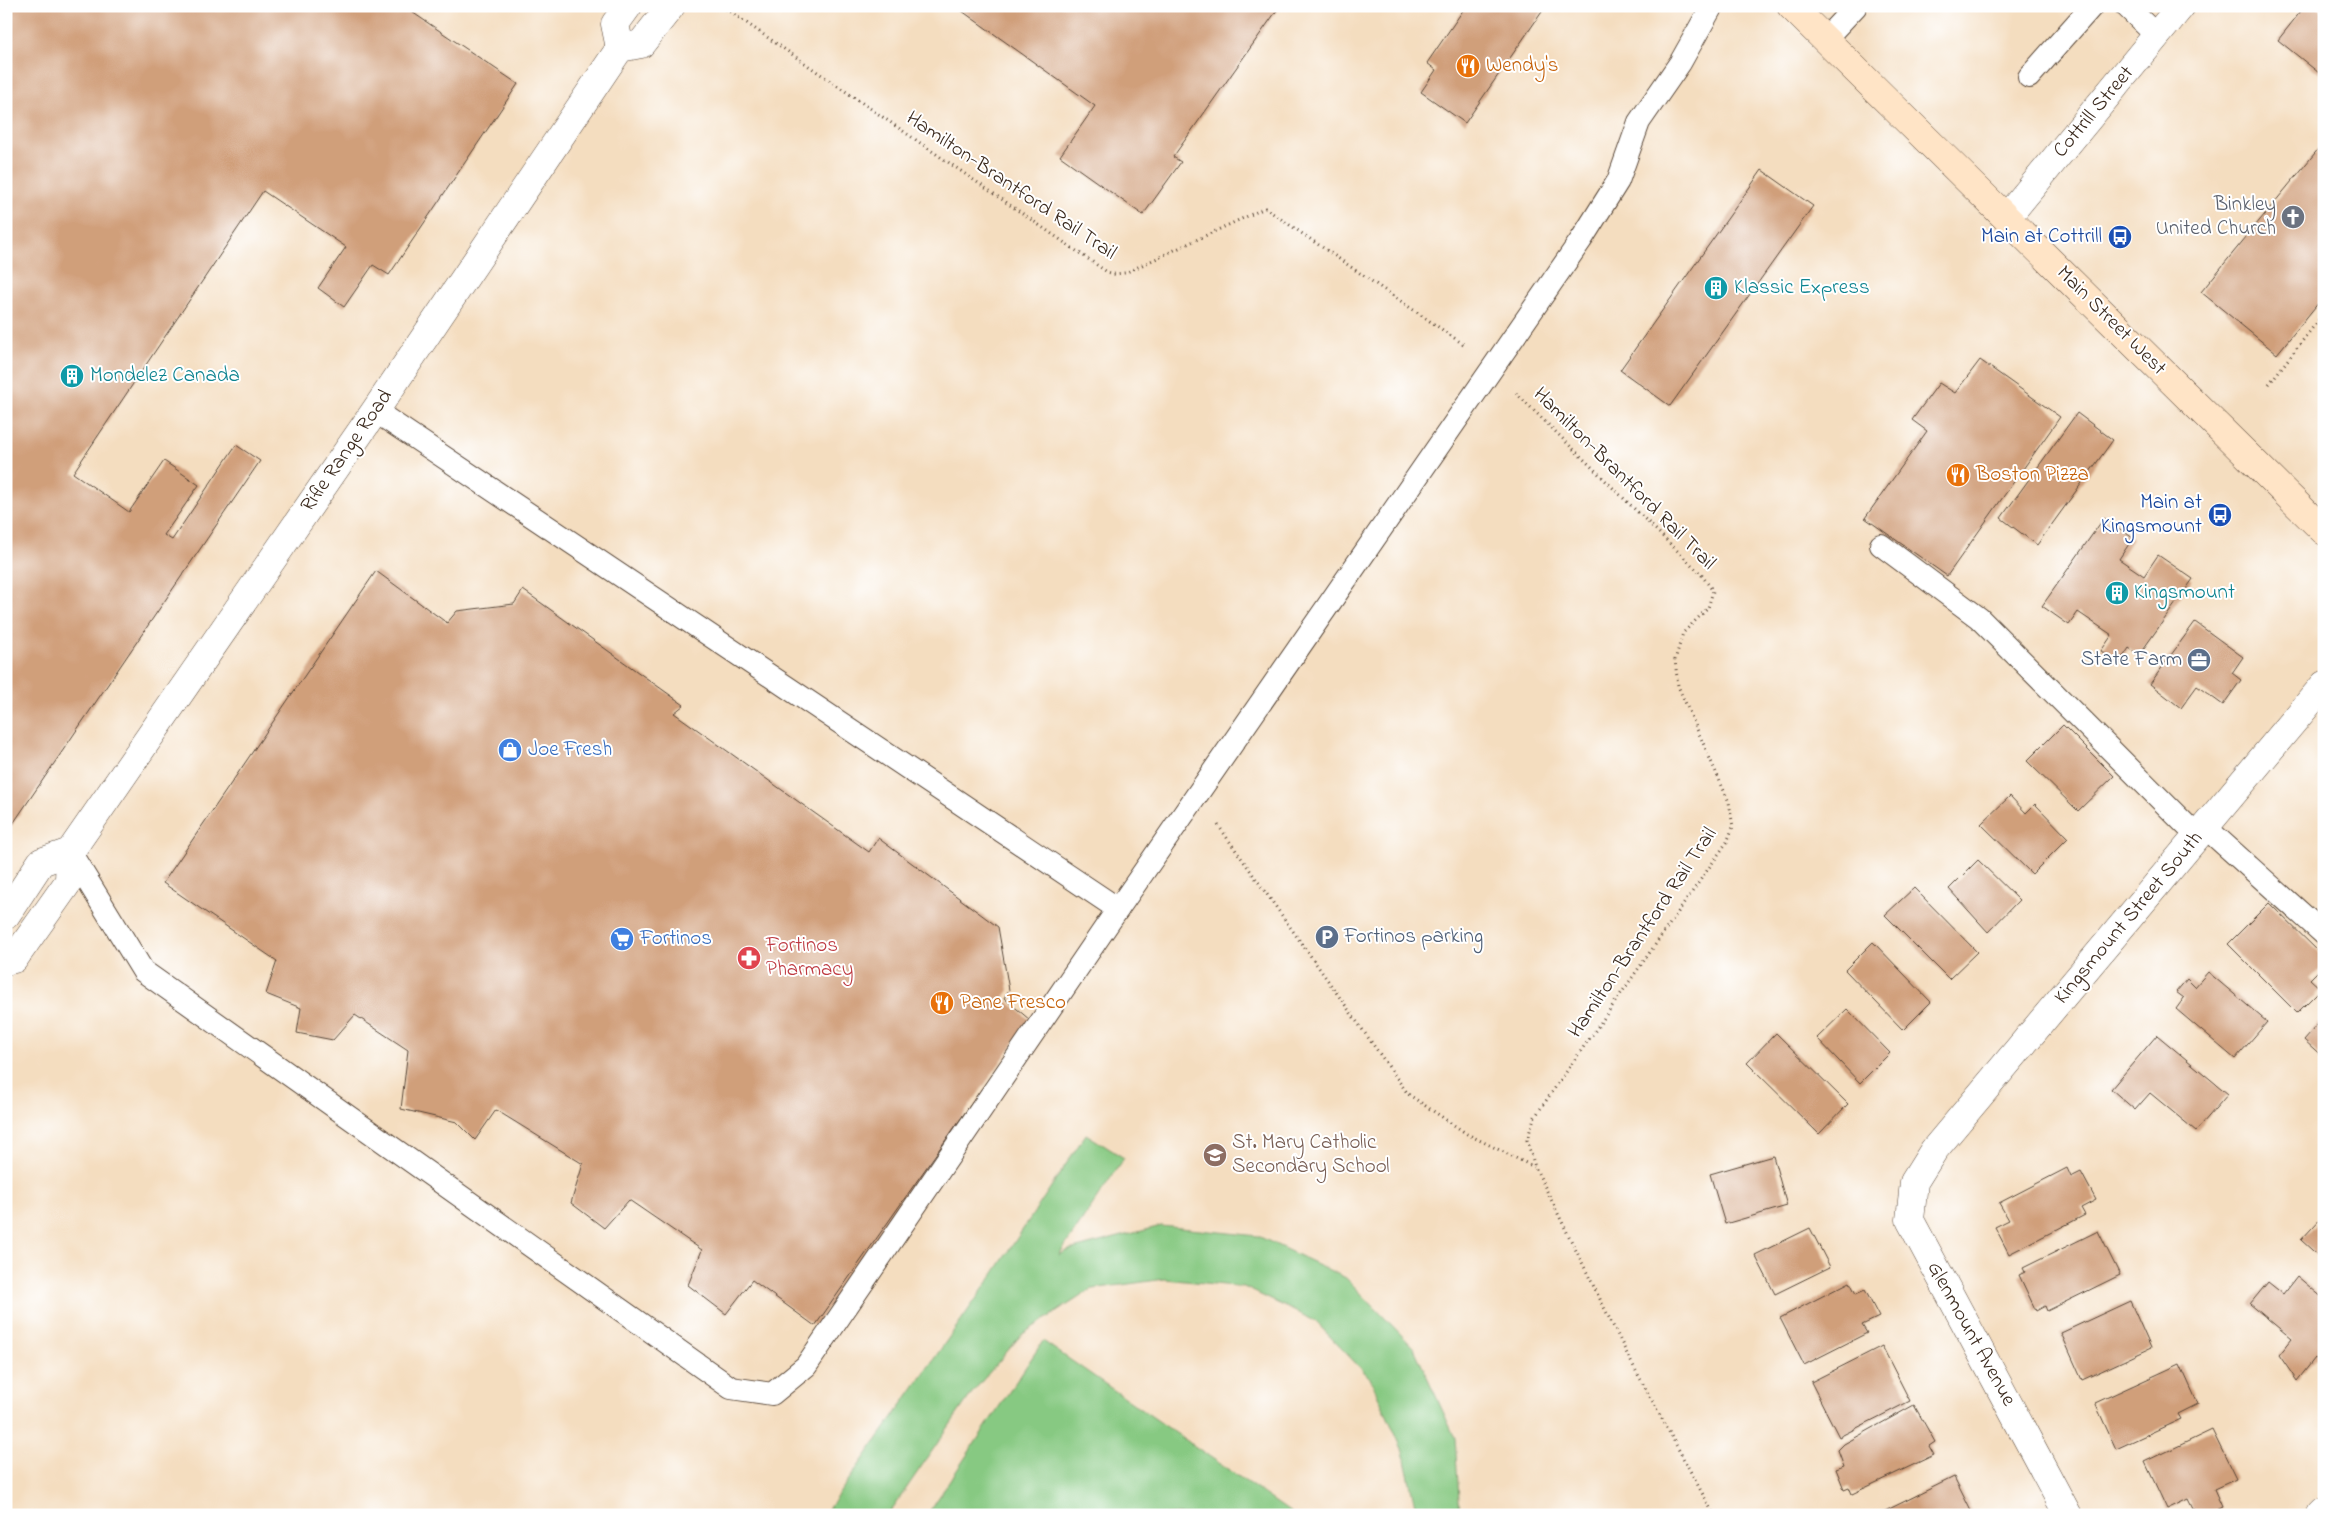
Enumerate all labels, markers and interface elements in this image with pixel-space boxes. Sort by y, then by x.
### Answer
place label: Wendy's [1486,51,1558,83]
restaurant icon: Wendy's [1455,53,1481,79]
street label: Cottrill Street [2046,59,2142,165]
street label: Hamilton-Brantford Rail Trail [900,104,1122,268]
place label: Binkley United Church [2156,190,2276,244]
church icon: Binkley United Church [2280,204,2306,230]
place label: Main at Cottrill [1981,222,2102,252]
bus stop icon: Main at Cottrill [2107,224,2133,250]
street label: Main Street West [2049,259,2173,383]
place label: Klassic Express [1734,273,1870,303]
building icon: Klassic Express [1703,275,1729,301]
place label: Mondelez Canada [90,361,240,391]
building icon: Mondelez Canada [59,363,85,389]
street label: Hamilton-Brantford Rail Trail [1526,381,1722,577]
street label: Rifle Range Road [293,383,402,520]
place label: Boston Pizza [1975,460,2089,490]
restaurant icon: Boston Pizza [1945,462,1971,488]
place label: Main at Kingsmount [2101,488,2202,544]
bus stop icon: Main at Kingsmount [2207,502,2233,528]
place label: Kingsmount [2134,578,2235,610]
building icon: Kingsmount [2104,580,2130,606]
place label: State Farm [2081,645,2182,675]
office icon: State Farm [2186,647,2212,673]
place label: Joe Fresh [528,735,612,765]
shop icon: Joe Fresh [497,737,523,763]
street label: Hamilton-Brantford Rail Trail [1561,822,1725,1044]
street label: Kingsmount Street South [2047,825,2212,1012]
place label: Fortinos parking [1343,922,1483,954]
place label: Fortinos [639,924,712,954]
parking icon: Fortinos parking [1314,924,1340,950]
supermarket icon: Fortinos [609,926,635,952]
place label: Fortinos Pharmacy [765,931,853,987]
pharmacy icon: Fortinos Pharmacy [736,945,762,971]
place label: Pane Fresco [960,988,1066,1018]
restaurant icon: Pane Fresco [929,990,955,1016]
place label: St. Mary Catholic Secondary School [1232,1128,1390,1184]
school or university icon: St. Mary Catholic Secondary School [1202,1142,1228,1168]
street label: Glenmount Avenue [1919,1256,2023,1412]

